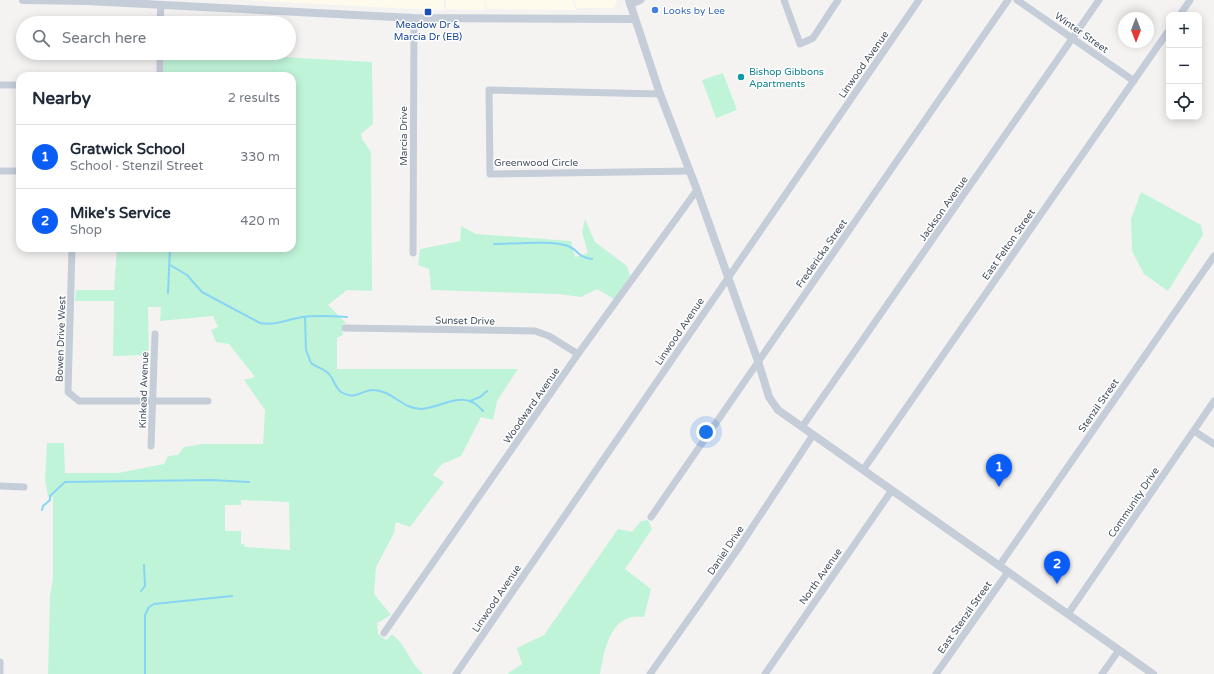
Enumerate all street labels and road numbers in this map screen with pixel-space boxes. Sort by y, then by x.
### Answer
street label: Winter Street [1052,10,1111,56]
street label: Linwood Avenue [836,29,892,100]
street label: Marcia Drive [398,106,410,166]
street label: Greenwood Circle [494,157,578,169]
street label: Jackson Avenue [917,174,971,243]
street label: East Felton Street [980,207,1038,282]
street label: Fredericka Street [794,217,850,290]
street label: Linwood Avenue [653,295,707,368]
street label: Bowen Drive West [53,296,69,382]
street label: Sunset Drive [435,314,495,328]
street label: Kinkead Avenue [137,351,151,429]
street label: Woodward Avenue [501,365,563,446]
street label: Stenzil Street [1076,376,1122,435]
street label: Community Drive [1106,465,1162,540]
street label: Daniel Drive [705,523,747,578]
street label: North Avenue [797,546,845,607]
street label: Linwood Avenue [470,562,524,635]
street label: East Stenzil Street [935,579,994,656]

